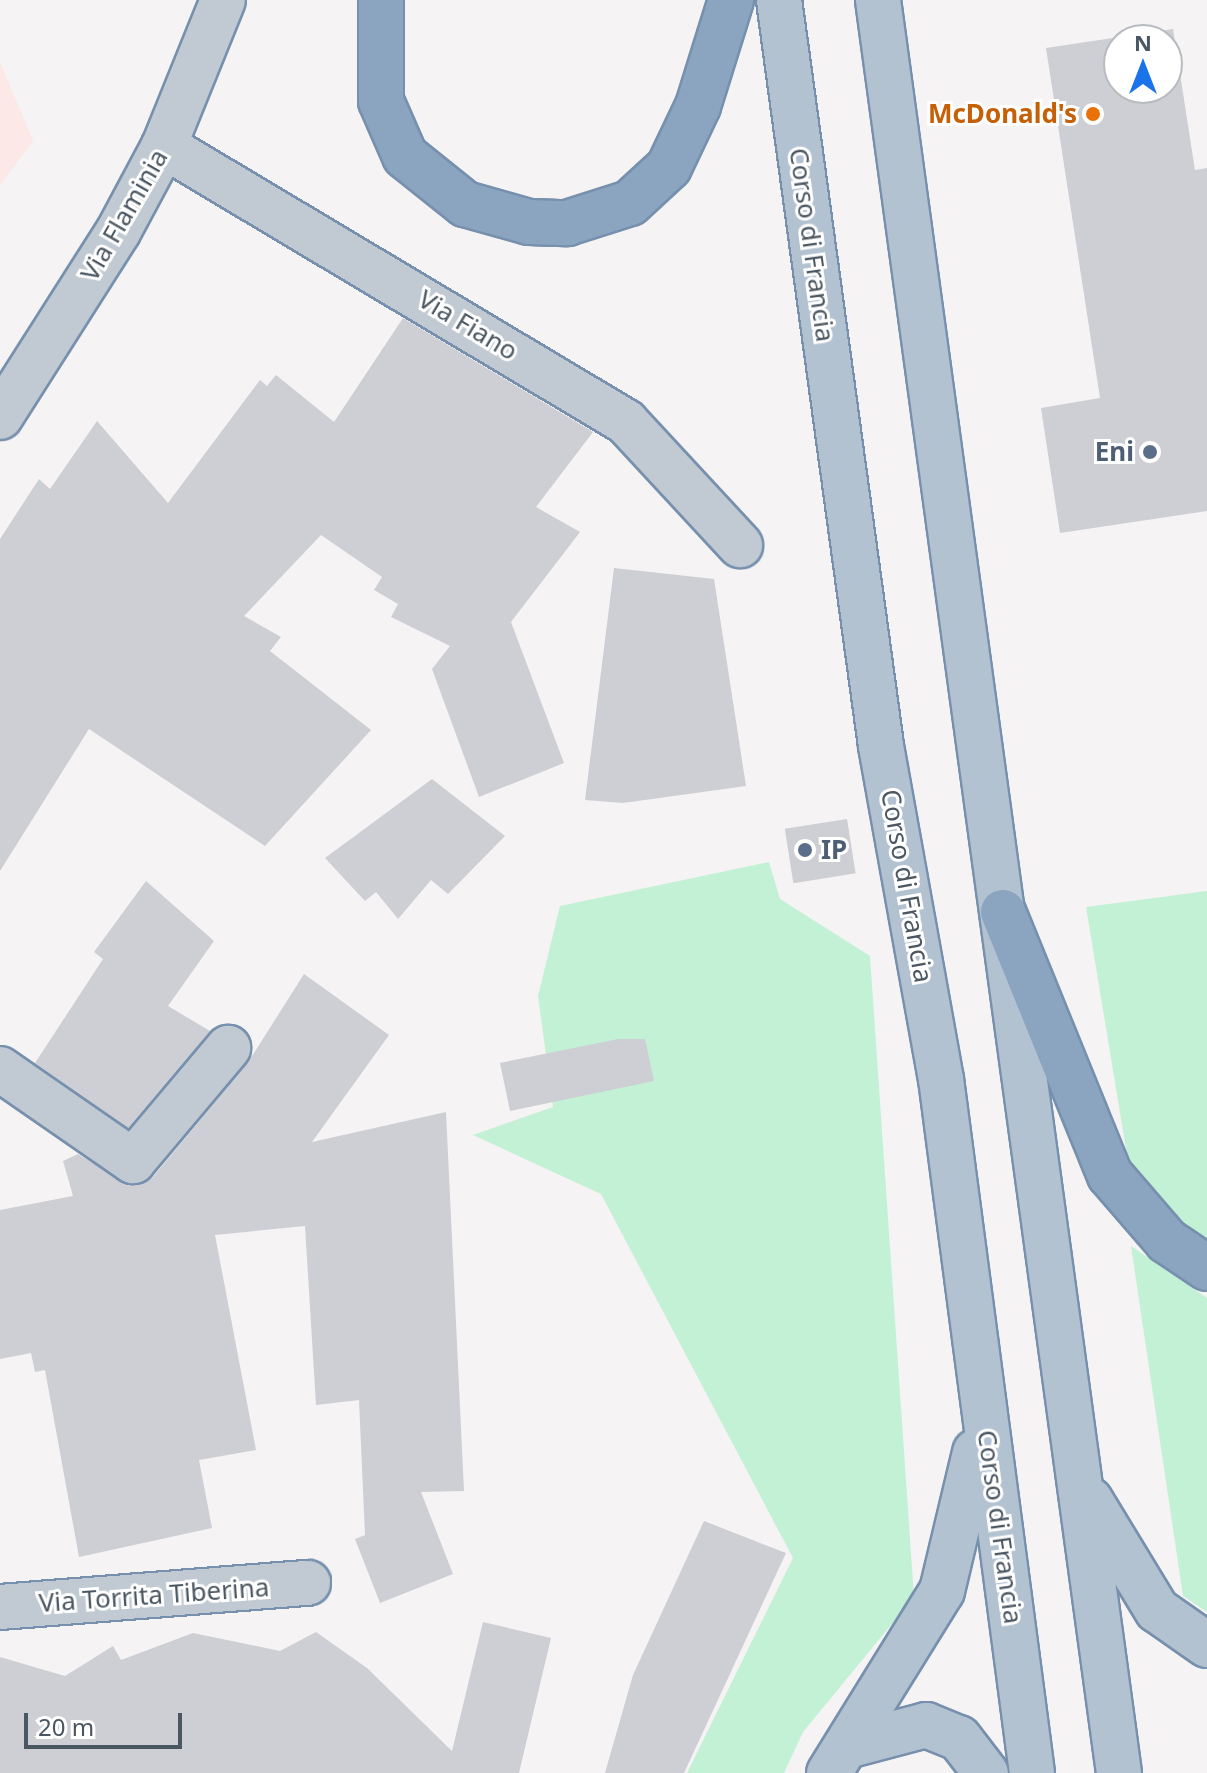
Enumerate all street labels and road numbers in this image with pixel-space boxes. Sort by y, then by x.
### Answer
street label: Via Flaminia [74,144,174,286]
street label: Corso di Francia [783,146,841,344]
street label: Via Fiano [413,283,523,367]
street label: Corso di Francia [875,787,939,985]
street label: Corso di Francia [971,1428,1029,1626]
street label: Via Torrita Tiberina [38,1571,270,1619]

